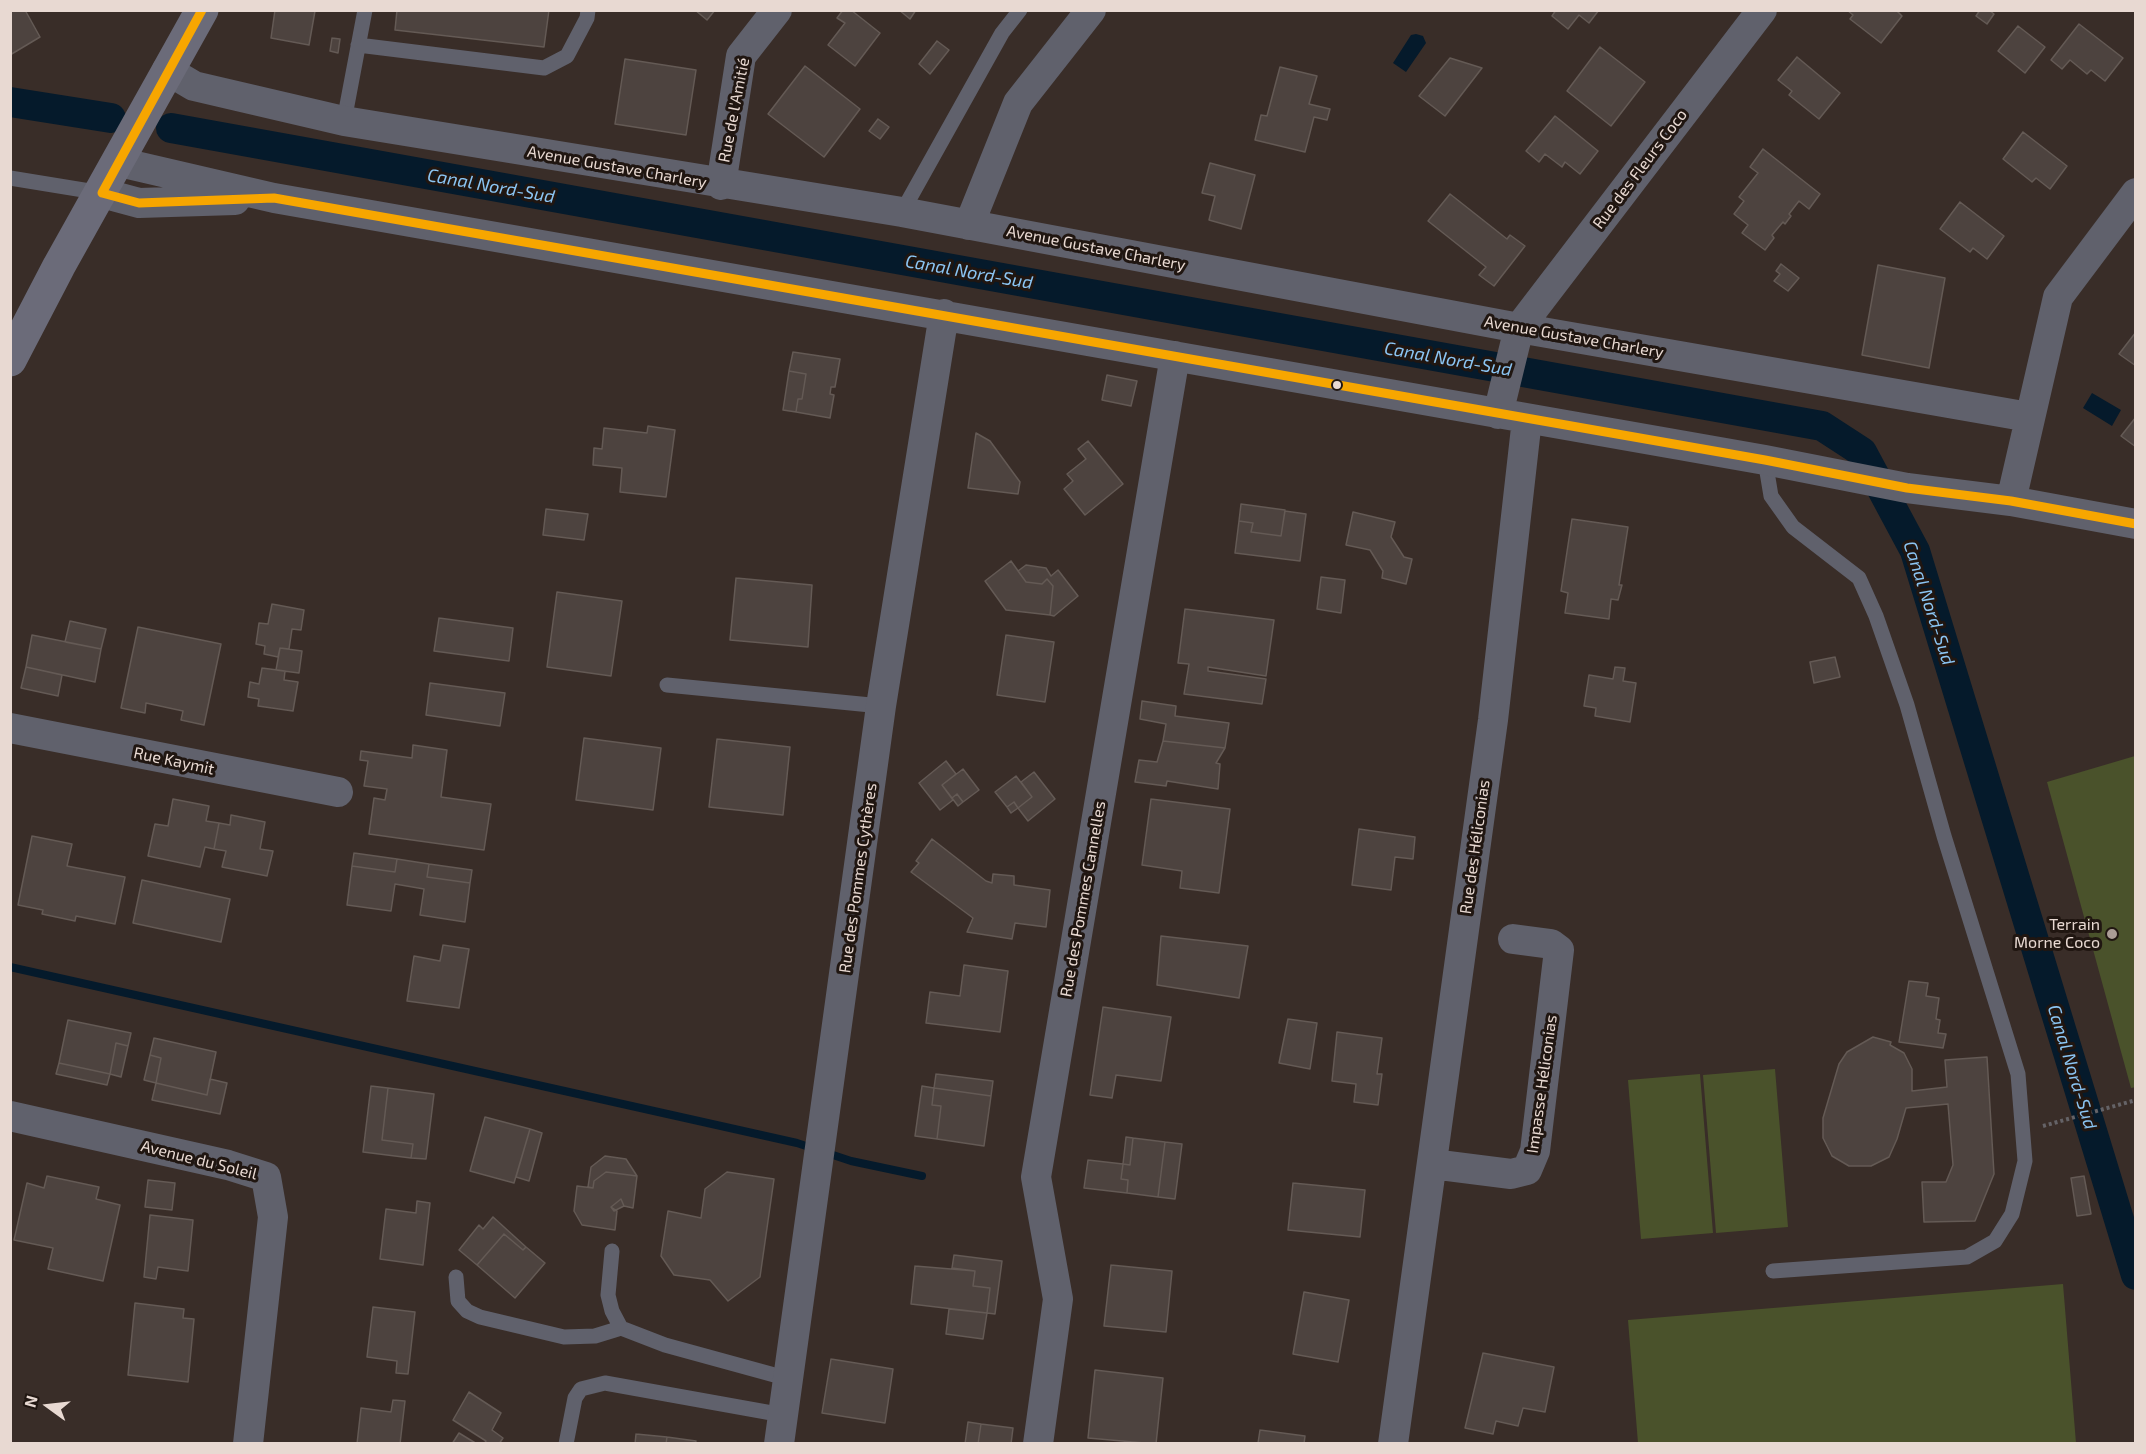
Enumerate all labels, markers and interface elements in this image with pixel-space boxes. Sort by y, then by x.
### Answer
street label: Rue de l'Amitié [714,56,754,164]
street label: Rue des Fleurs Coco [1589,105,1691,233]
street label: Avenue Gustave Charlery [526,142,708,192]
water label: Canal Nord-Sud [426,164,556,208]
street label: Avenue Gustave Charlery [1005,221,1187,275]
water label: Canal Nord-Sud [904,250,1034,294]
street label: Avenue Gustave Charlery [1483,312,1665,362]
water label: Canal Nord-Sud [1383,337,1513,381]
unlabelled marker [1331,379,1343,391]
water label: Canal Nord-Sud [1899,538,1959,668]
street label: Rue Kaymit [132,743,216,779]
street label: Rue des Héliconias [1456,779,1494,915]
street label: Rue des Pommes Cythères [835,782,881,974]
street label: Rue des Pommes Cannelles [1056,799,1110,999]
place label: Terrain Morne Coco [2014,915,2100,953]
marker: Terrain Morne Coco [2105,927,2119,941]
water label: Canal Nord-Sud [2043,1002,2101,1132]
street label: Impasse Héliconias [1523,1014,1561,1154]
street label: Avenue du Soleil [139,1136,259,1184]
north arrow [18,1376,78,1436]
text: N [19,1393,41,1409]

